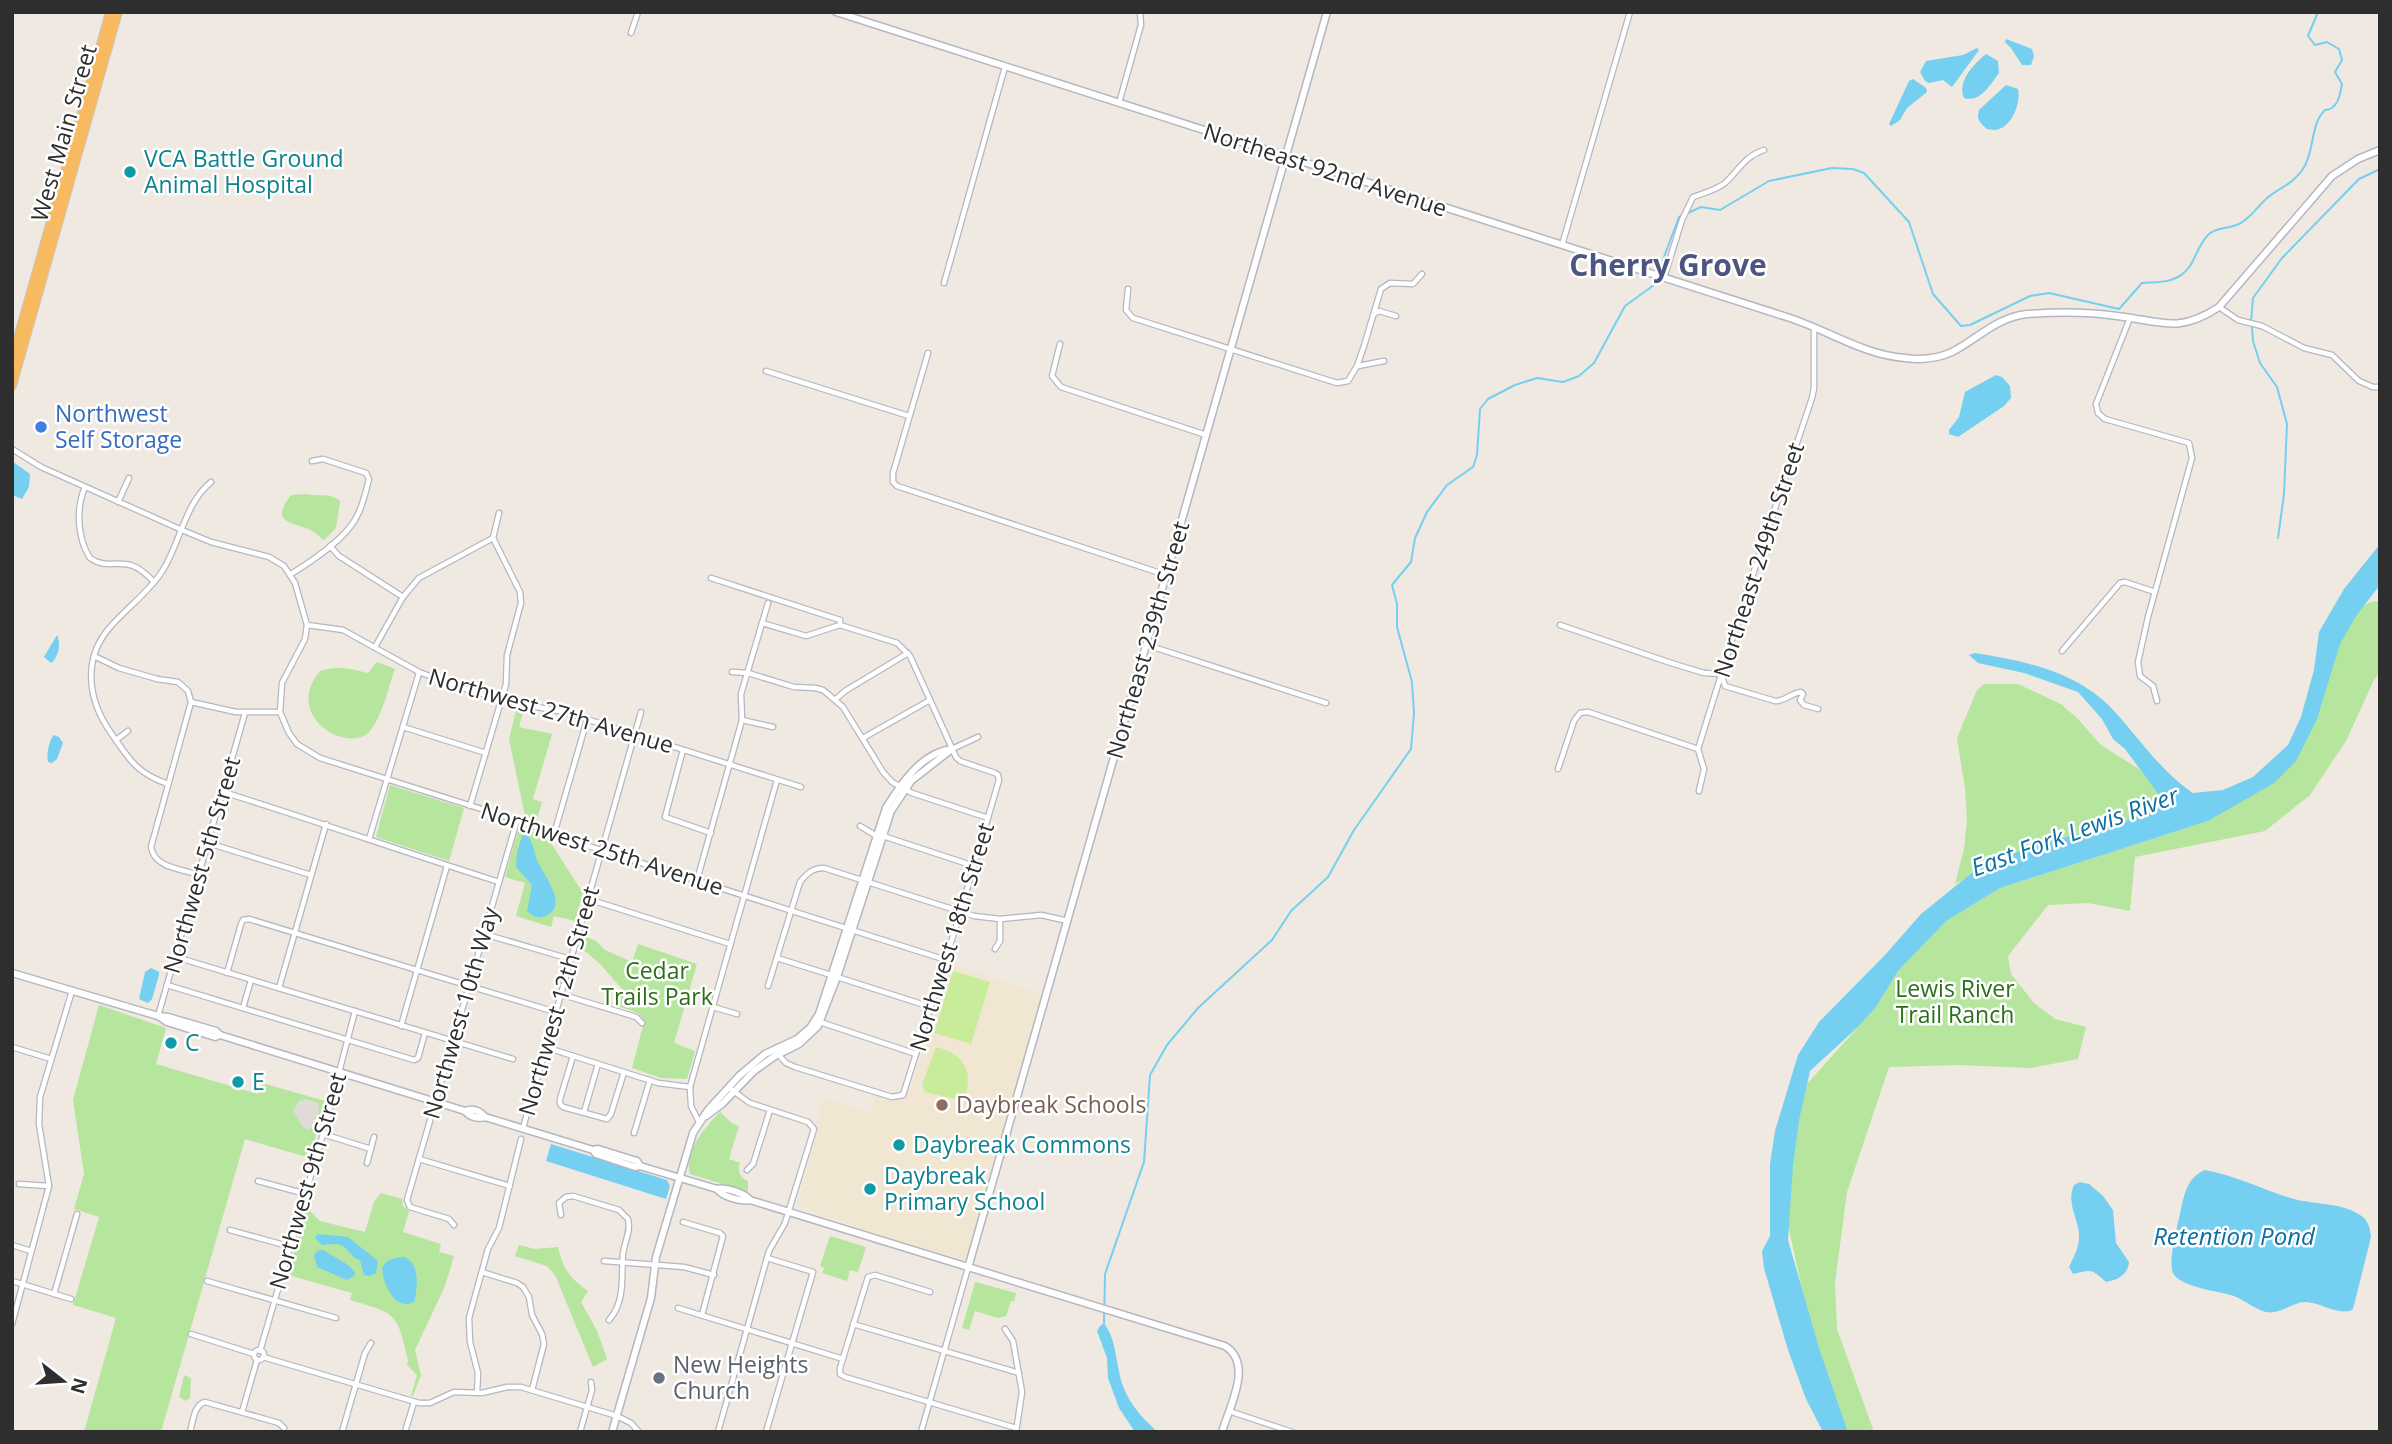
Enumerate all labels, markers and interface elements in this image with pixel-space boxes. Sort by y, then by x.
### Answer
street label: West Main Street [22,40,104,225]
street label: Northeast 92nd Avenue [1199,115,1451,224]
place label: VCA Battle Ground Animal Hospital [144,142,344,200]
marker: VCA Battle Ground Animal Hospital [122,164,138,180]
district label: Cherry Grove [1569,244,1767,285]
place label: Northwest Self Storage [55,397,182,455]
marker: Northwest Self Storage [33,419,49,435]
street label: Northeast 249th Street [1705,438,1811,681]
street label: Northeast 239th Street [1098,517,1196,762]
street label: Northwest 27th Avenue [425,660,677,760]
street label: Northwest 5th Street [155,752,247,977]
water label: East Fork Lewis River [1966,777,2184,883]
street label: Northwest 25th Avenue [477,794,728,902]
street label: Northwest 18th Street [901,818,1001,1055]
street label: Northwest 12th Street [510,882,606,1119]
street label: Northwest 10th Way [414,903,506,1122]
park label: Cedar Trails Park [601,954,713,1012]
park label: Lewis River Trail Ranch [1895,972,2015,1030]
place label: C [185,1026,200,1058]
marker: C [163,1035,179,1051]
place label: E [252,1065,265,1097]
street label: Northwest 9th Street [261,1068,353,1293]
marker: E [230,1074,246,1090]
place label: Daybreak Schools [956,1088,1146,1120]
marker: Daybreak Schools [934,1097,950,1113]
place label: Daybreak Commons [913,1128,1131,1160]
marker: Daybreak Commons [891,1137,907,1153]
place label: Daybreak Primary School [884,1159,1045,1217]
marker: Daybreak Primary School [862,1181,878,1197]
water label: Retention Pond [2153,1219,2316,1252]
north arrow [28,1346,98,1416]
place label: New Heights Church [673,1348,808,1406]
marker: New Heights Church [651,1370,667,1386]
text: N [65,1375,94,1397]

